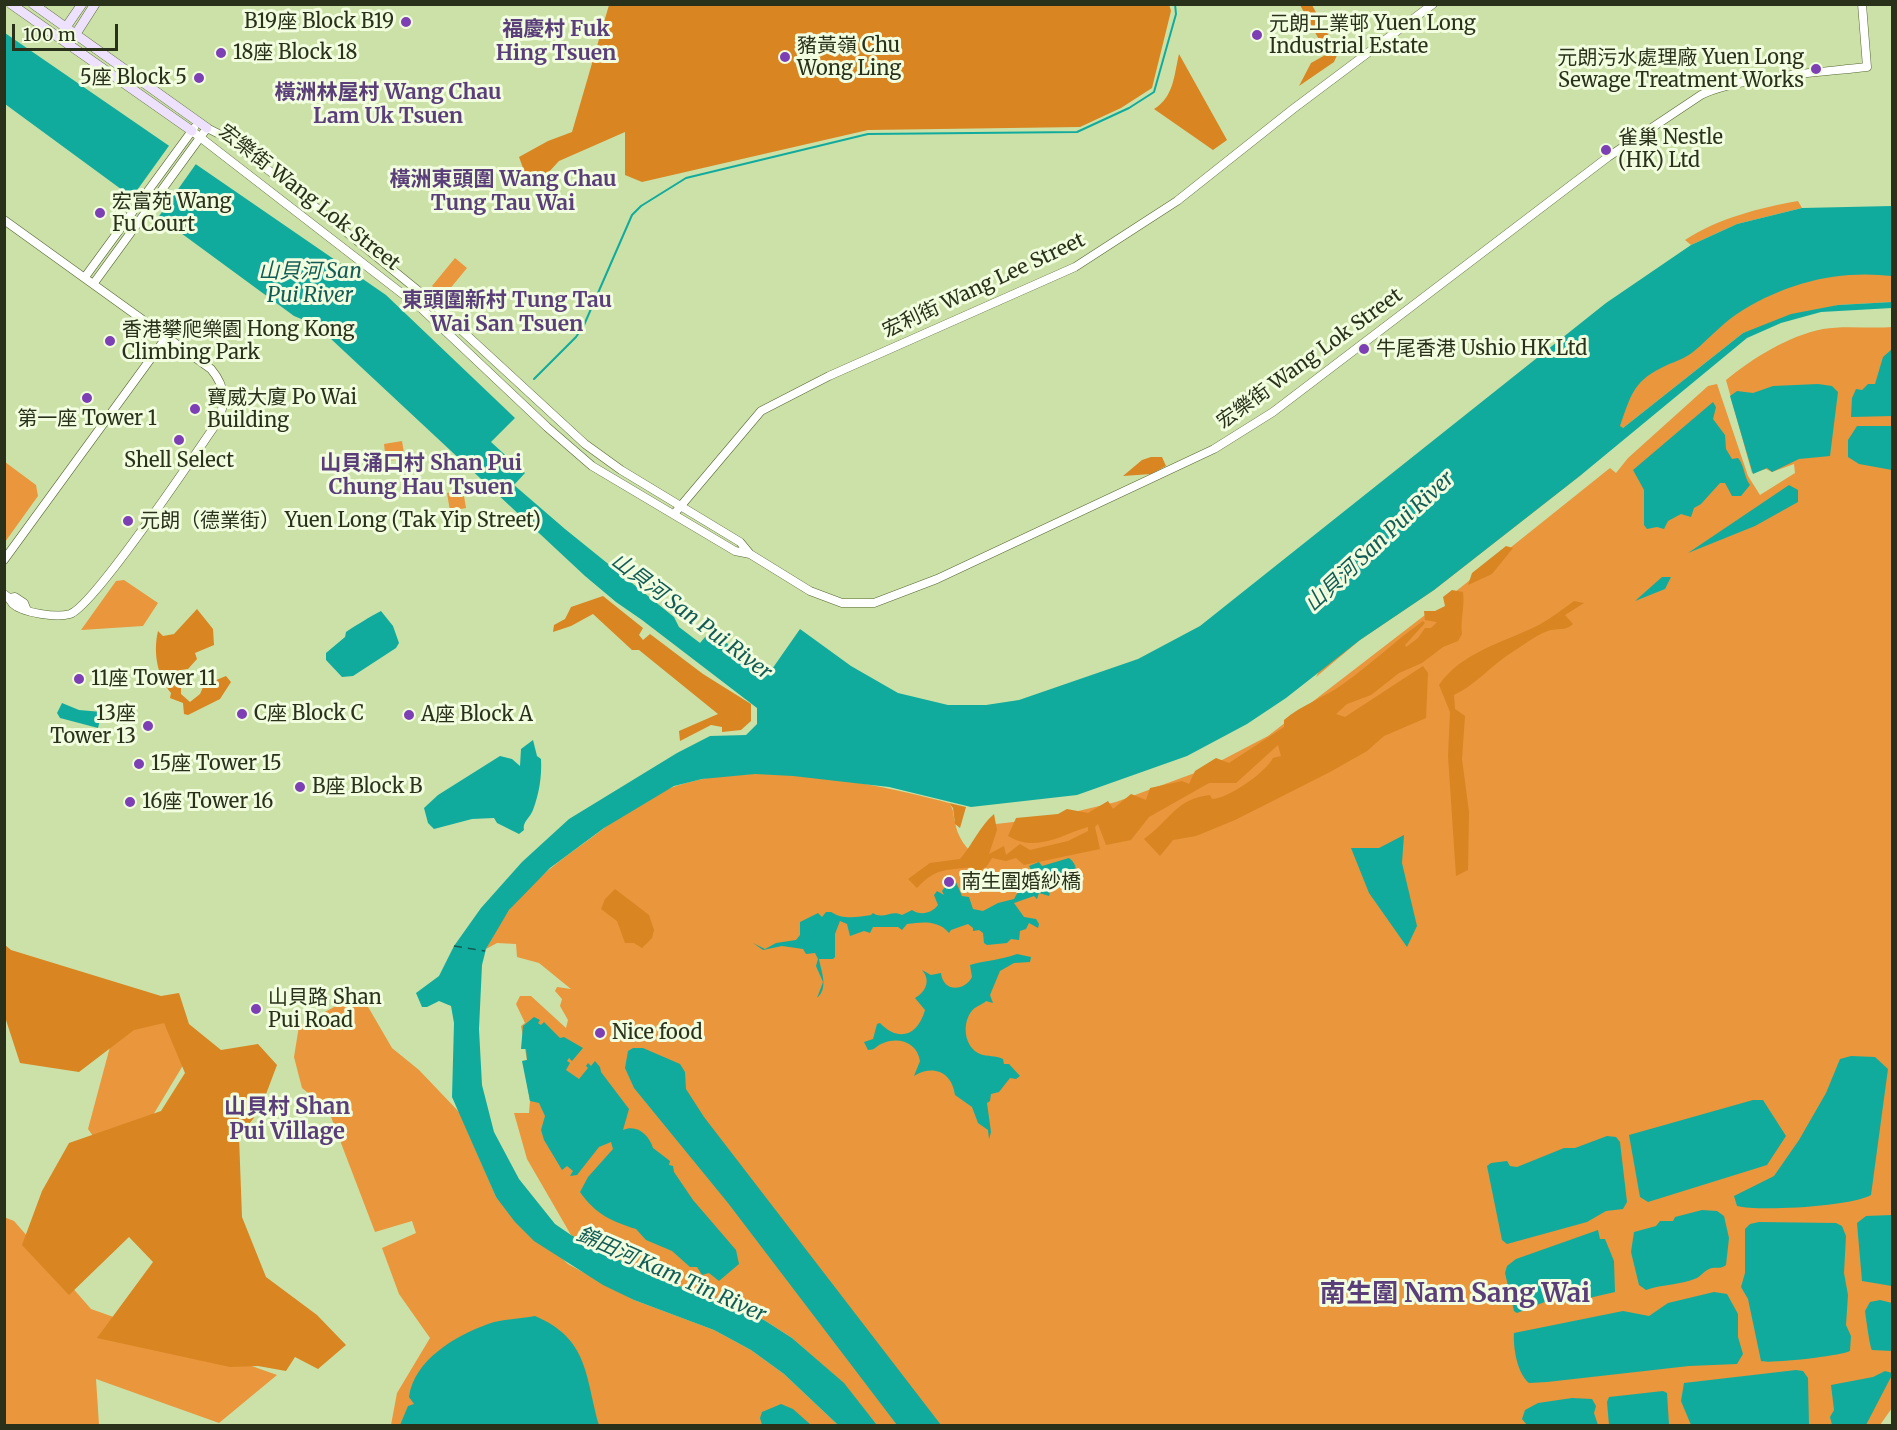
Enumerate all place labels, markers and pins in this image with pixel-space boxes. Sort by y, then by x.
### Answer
place label: B19座 Block B19 [244,10,394,34]
place label: 元朗工業邨 Yuen Long Industrial Estate [1269,12,1476,59]
marker: B19座 Block B19 [399,15,413,29]
marker: 元朗工業邨 Yuen Long Industrial Estate [1250,28,1264,42]
place label: 豬黃嶺 Chu Wong Ling [797,34,901,81]
place label: 18座 Block 18 [233,41,357,65]
marker: 18座 Block 18 [214,46,228,60]
place label: 元朗污水處理廠 Yuen Long Sewage Treatment Works [1557,46,1804,93]
marker: 豬黃嶺 Chu Wong Ling [778,50,792,64]
marker: 元朗污水處理廠 Yuen Long Sewage Treatment Works [1809,62,1823,76]
place label: 5座 Block 5 [80,66,187,90]
marker: 5座 Block 5 [192,71,206,85]
place label: 雀巢 Nestle (HK) Ltd [1618,126,1723,173]
marker: 雀巢 Nestle (HK) Ltd [1599,143,1613,157]
place label: 宏富苑 Wang Fu Court [112,190,232,237]
marker: 宏富苑 Wang Fu Court [93,206,107,220]
place label: 香港攀爬樂園 Hong Kong Climbing Park [122,318,355,365]
marker: 香港攀爬樂園 Hong Kong Climbing Park [103,334,117,348]
place label: 牛尾香港 Ushio HK Ltd [1376,337,1587,361]
marker: 牛尾香港 Ushio HK Ltd [1357,342,1371,356]
place label: 寶威大廈 Po Wai Building [207,386,357,433]
marker: 第一座 Tower 1 [80,391,94,405]
marker: 寶威大廈 Po Wai Building [188,402,202,416]
place label: 第一座 Tower 1 [17,407,157,431]
marker: Shell Select [172,433,186,447]
place label: Shell Select [124,449,234,473]
place label: 元朗（德業街） Yuen Long (Tak Yip Street) [140,509,541,533]
marker: 元朗（德業街） Yuen Long (Tak Yip Street) [121,514,135,528]
place label: 11座 Tower 11 [91,667,217,691]
marker: 11座 Tower 11 [72,672,86,686]
place label: 13座 Tower 13 [50,702,136,749]
place label: C座 Block C [254,702,364,726]
place label: A座 Block A [421,703,533,727]
marker: C座 Block C [235,707,249,721]
marker: A座 Block A [402,708,416,722]
marker: 13座 Tower 13 [141,719,155,733]
place label: 15座 Tower 15 [151,752,282,776]
marker: 15座 Tower 15 [132,757,146,771]
place label: B座 Block B [312,775,422,799]
marker: B座 Block B [293,780,307,794]
place label: 16座 Tower 16 [142,790,273,814]
marker: 16座 Tower 16 [123,795,137,809]
place label: 南生圍婚紗橋 [961,870,1081,894]
marker: 南生圍婚紗橋 [942,875,956,889]
place label: 山貝路 Shan Pui Road [268,986,382,1033]
marker: 山貝路 Shan Pui Road [249,1002,263,1016]
place label: Nice food [612,1021,703,1045]
marker: Nice food [593,1026,607,1040]

